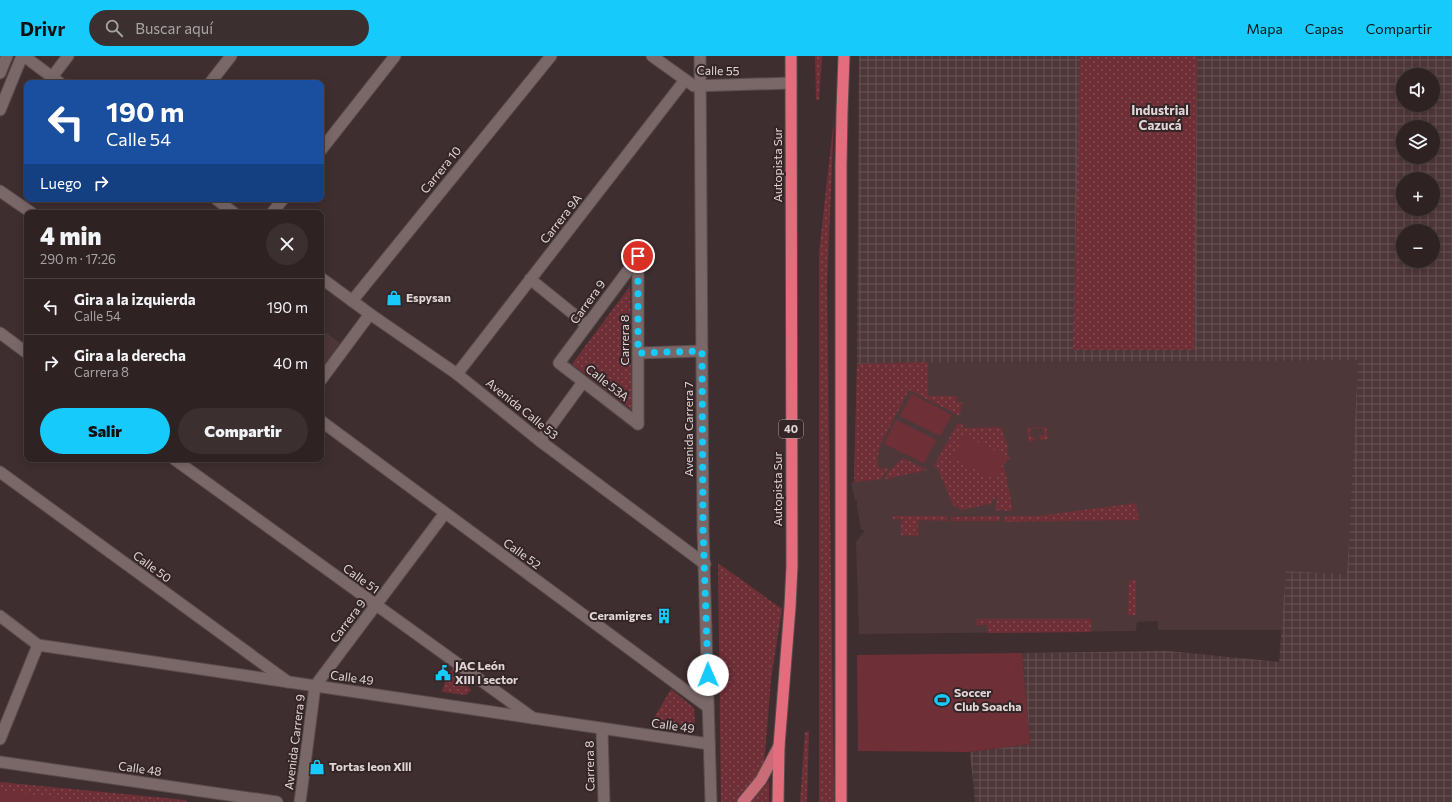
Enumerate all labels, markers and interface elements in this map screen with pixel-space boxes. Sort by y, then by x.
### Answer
search box [89,10,369,46]
text: Drivr [20,17,65,40]
icon: search [103,17,125,39]
text: Buscar aquí [135,19,213,37]
text: Mapa [1247,20,1283,37]
text: Capas [1305,20,1344,37]
text: Compartir [1366,20,1432,37]
street label: Calle 55 [696,63,740,77]
map controls [1396,68,1440,268]
button: sound [1396,68,1440,112]
text: 190 m [106,94,184,128]
icon: left [40,96,92,148]
district label: Industrial Cazucá [1131,102,1189,133]
button: layers [1396,120,1440,164]
text: Calle 54 [106,128,171,150]
street label: Autopista Sur [770,128,784,202]
street label: Carrera 10 [417,143,464,196]
icon: right [90,172,112,194]
button: + [1396,172,1440,216]
text: Luego [40,174,82,192]
street label: Carrera 9A [537,191,584,246]
text: 4 min [40,221,101,250]
button: close [266,223,308,265]
button: − [1396,224,1440,268]
pin [621,239,655,273]
icon: arrive [627,245,649,267]
text: 290 m · 17:26 [40,251,116,267]
street label: Carrera 9 [567,277,608,326]
shop icon: Espysan [385,289,403,307]
text: Gira a la izquierda [74,290,196,308]
place label: Espysan [406,290,451,304]
icon: left [40,296,62,318]
text: 190 m [267,298,308,316]
text: Calle 54 [74,308,121,324]
street label: Carrera 8 [617,315,631,365]
text: Gira a la derecha [74,346,186,364]
icon: right [40,352,62,374]
text: 40 m [273,354,308,372]
street label: Calle 53A [583,361,632,403]
text: Carrera 8 [74,364,129,380]
street label: Avenida Calle 53 [484,375,562,442]
street label: Avenida Carrera 7 [681,381,695,477]
button: Salir [40,408,170,454]
button: Compartir [178,408,308,454]
road number: 40 [779,420,803,438]
street label: Autopista Sur [770,452,784,526]
street label: Calle 52 [501,535,544,572]
street label: Calle 50 [131,548,175,585]
street label: Calle 51 [341,560,382,596]
street label: Carrera 9 [326,596,368,645]
building icon: Ceramigres [655,607,673,625]
place label: Ceramigres [589,608,652,622]
position arrow [687,654,729,696]
place label: JAC León XIII I sector [455,658,518,686]
public building icon: JAC León XIII I sector [434,664,452,682]
street label: Calle 49 [330,667,375,687]
place label: Soccer Club Soacha [954,685,1022,713]
sports icon: Soccer Club Soacha [933,691,951,709]
street label: Avenida Carrera 9 [281,693,307,791]
street label: Calle 49 [651,715,696,735]
street label: Carrera 8 [582,741,596,792]
street label: Calle 48 [118,758,163,778]
shop icon: Tortas leon Xlll [308,758,326,776]
place label: Tortas leon Xlll [329,759,412,773]

